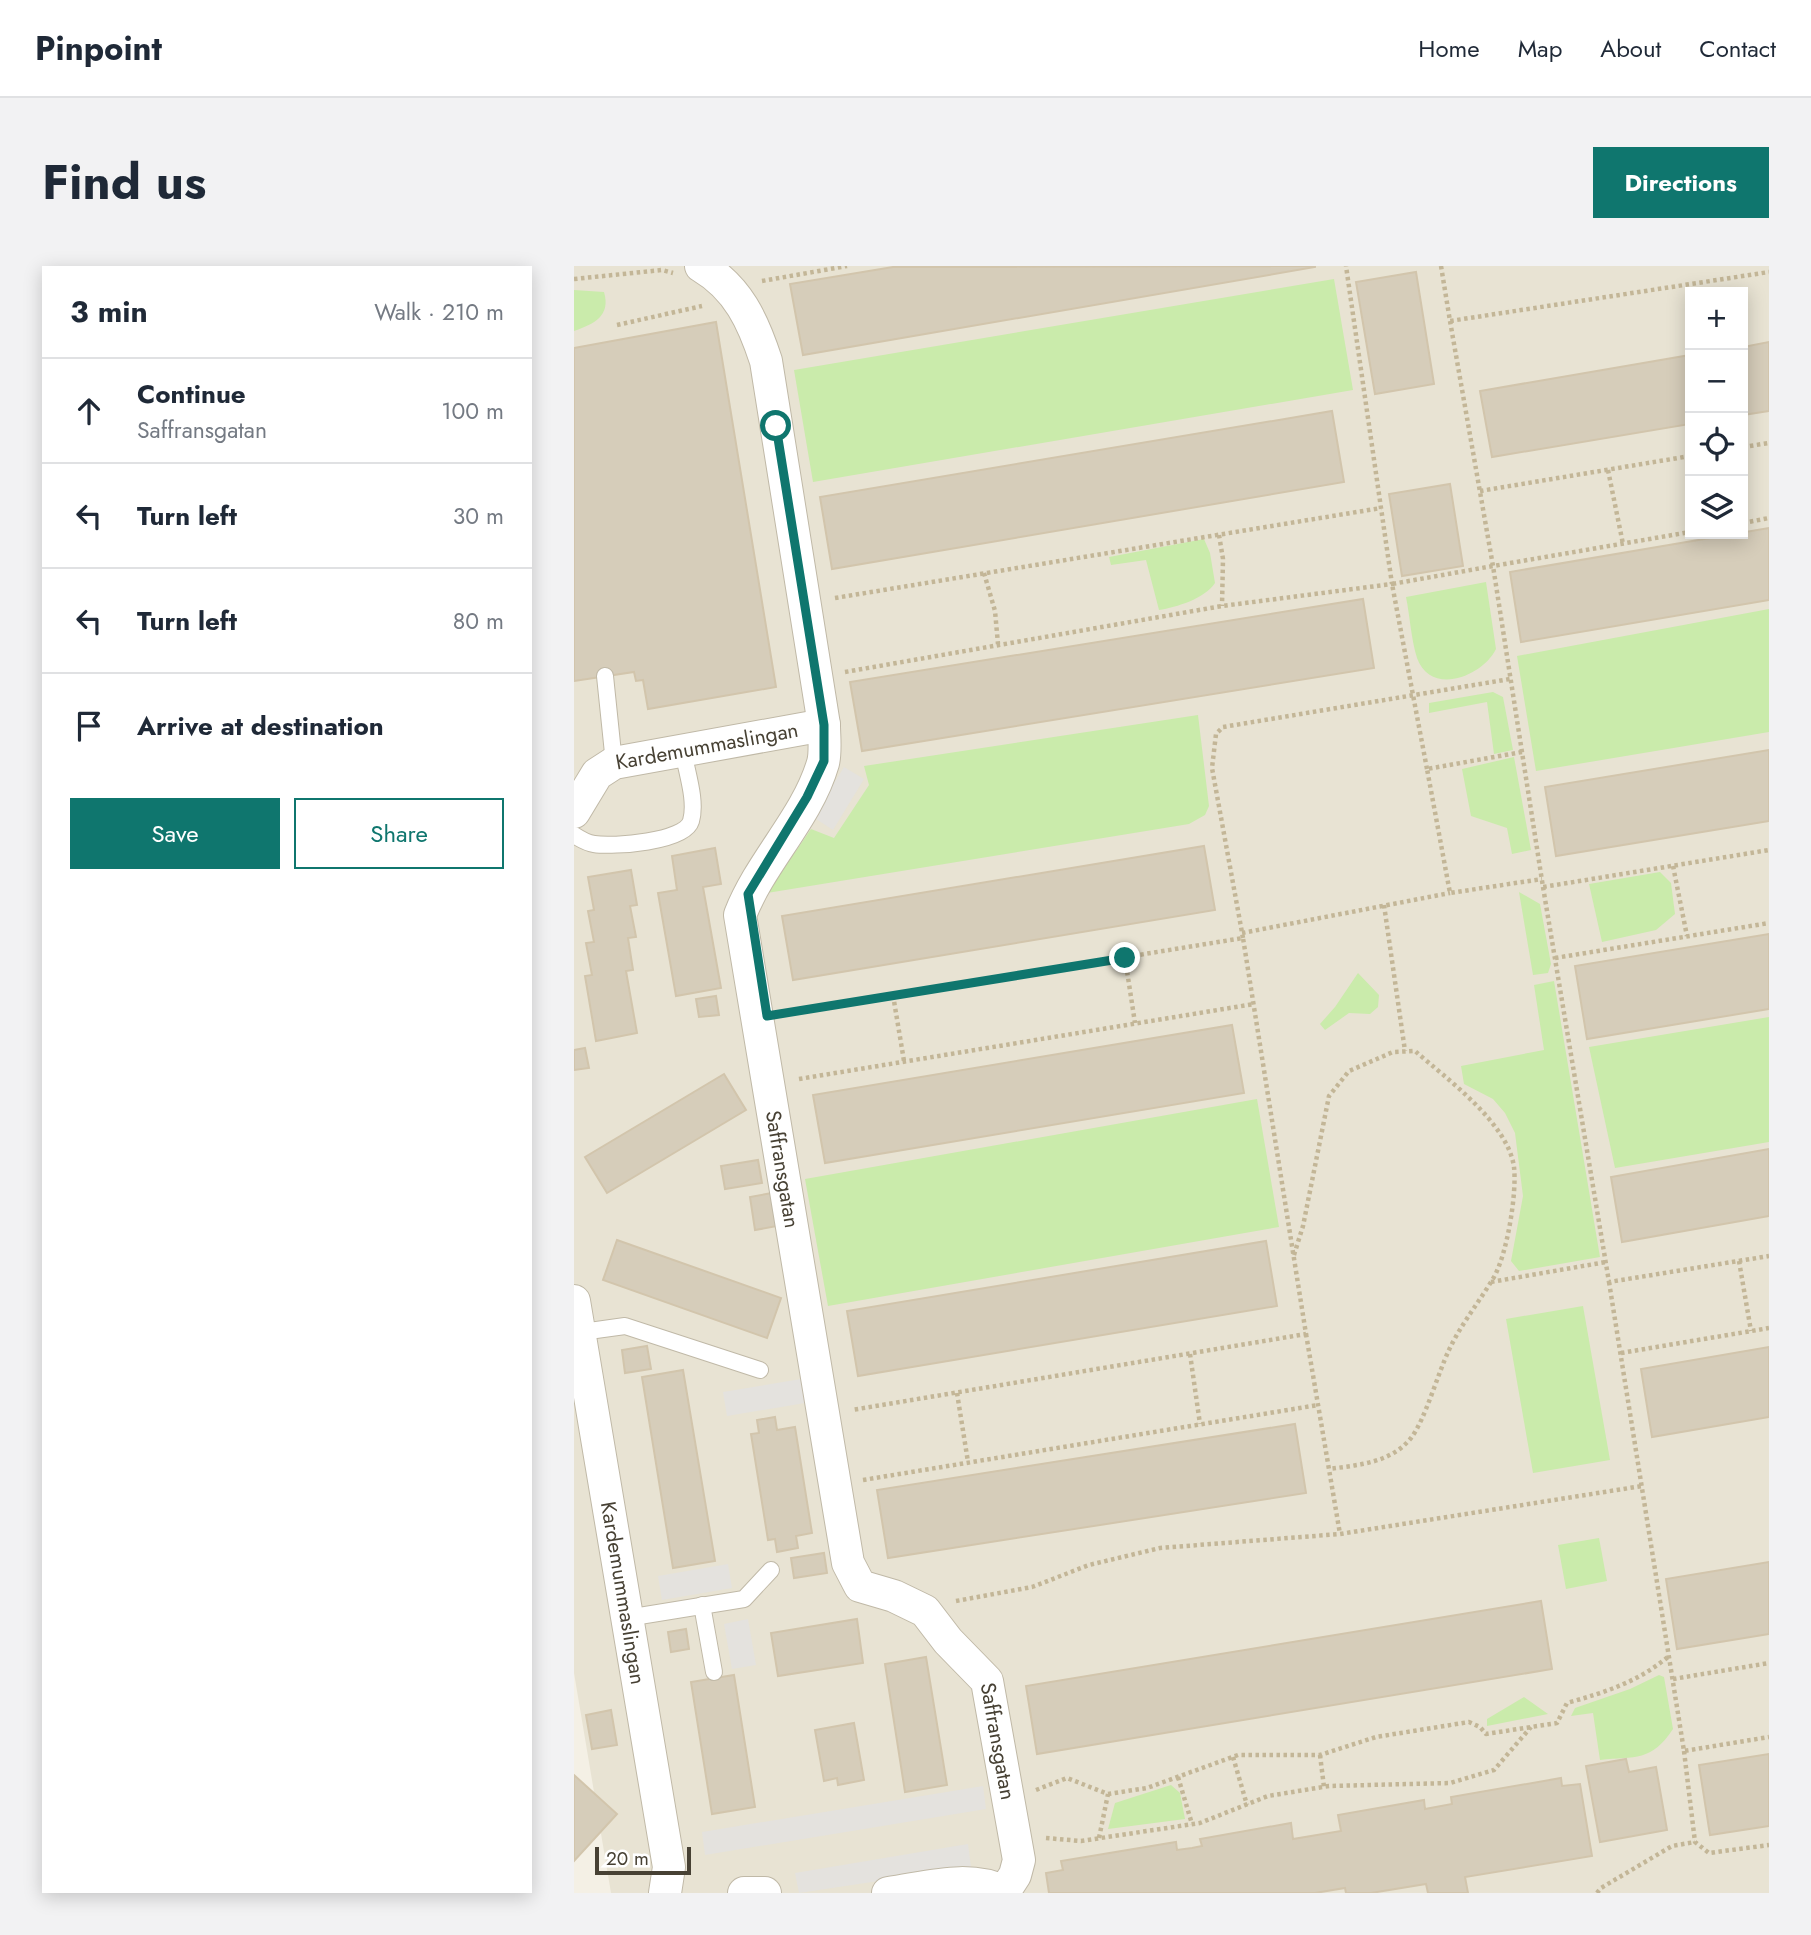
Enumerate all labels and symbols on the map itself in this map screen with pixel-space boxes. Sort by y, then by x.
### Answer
route start [760,410,791,441]
street label: Kardemummaslingan [613,715,801,777]
route end [1109,942,1140,973]
street label: Saffransgatan [758,1108,807,1230]
street label: Kardemummaslingan [593,1499,653,1687]
street label: Saffransgatan [973,1680,1023,1802]
scale bar [595,1844,691,1876]

